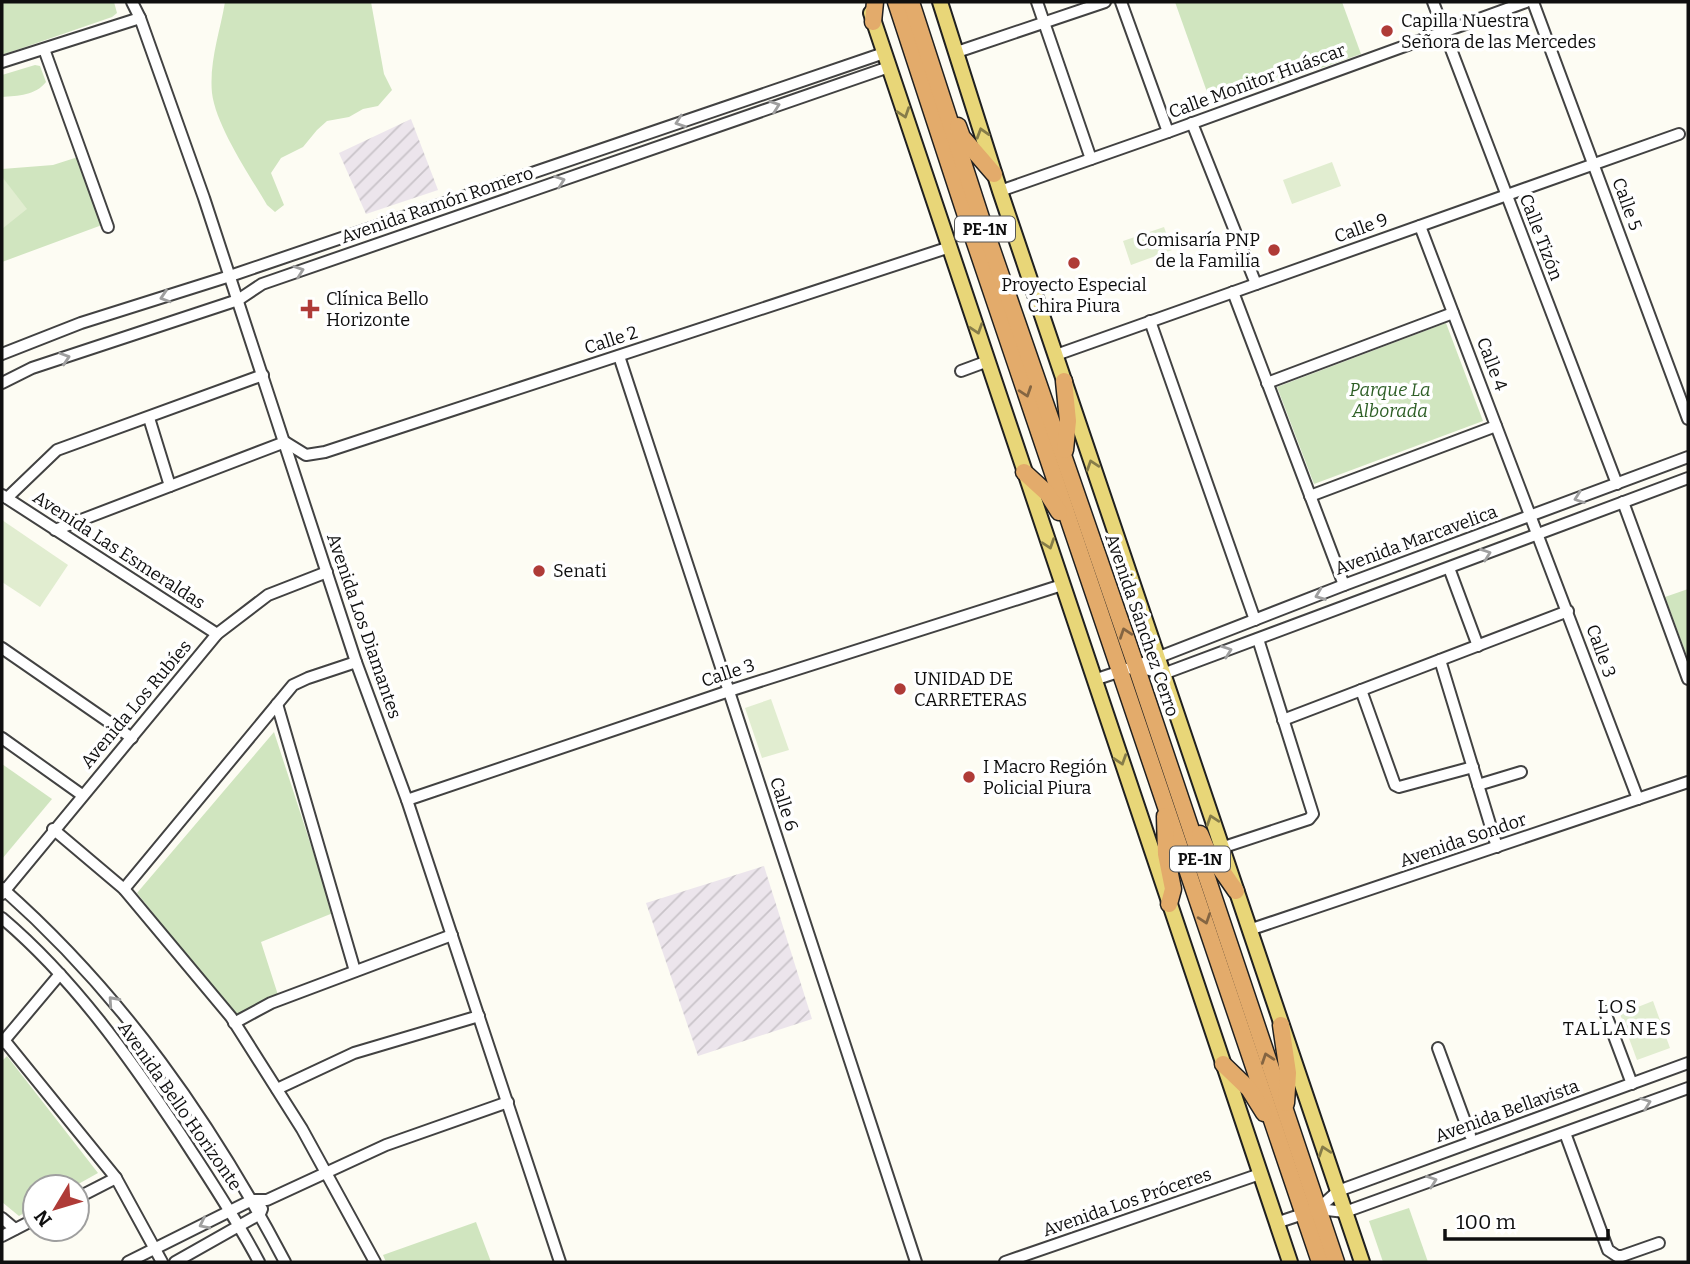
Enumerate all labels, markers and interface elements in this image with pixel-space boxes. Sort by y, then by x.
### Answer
place label: Capilla Nuestra Señora de las Mercedes [1401,10,1596,53]
marker: Capilla Nuestra Señora de las Mercedes [1379,23,1395,39]
street label: Calle Monitor Huáscar [1166,39,1348,123]
one-way arrow [769,100,781,114]
one-way arrow [896,106,910,119]
one-way arrow [675,114,687,129]
one-way arrow [975,127,990,139]
street label: Avenida Ramón Romero [338,162,536,248]
one-way arrow [554,175,566,189]
street label: Calle 5 [1607,175,1647,233]
street label: Calle Tizón [1514,191,1568,284]
street label: Calle 9 [1331,208,1391,248]
road number: PE-1N [955,216,1015,242]
place label: Comisaría PNP de la Familia [1136,229,1260,272]
marker: Comisaría PNP de la Familia [1266,242,1282,258]
marker: Proyecto Especial Chira Piura [1066,255,1082,271]
one-way arrow [293,265,305,279]
place label: Proyecto Especial Chira Piura [1001,274,1147,317]
place label: Clínica Bello Horizonte [326,288,429,331]
one-way arrow [160,289,172,303]
marker: Clínica Bello Horizonte [300,299,320,319]
street label: Calle 2 [582,321,640,359]
one-way arrow [969,322,983,334]
street label: Calle 4 [1472,334,1512,394]
one-way arrow [58,351,70,366]
park label: Parque La Alborada [1349,379,1431,422]
one-way arrow [1018,386,1032,398]
one-way arrow [1086,459,1100,471]
street label: Avenida Las Esmeraldas [29,486,209,614]
one-way arrow [1573,490,1585,504]
street label: Avenida Marcavelica [1332,500,1500,580]
street label: Avenida Los Diamantes [322,530,406,722]
street label: Avenida Sánchez Cerro [1100,531,1184,719]
one-way arrow [1041,538,1055,550]
one-way arrow [1480,548,1492,562]
place label: Senati [553,560,607,582]
marker: Senati [531,563,547,579]
one-way arrow [1314,586,1326,600]
street label: Calle 3 [1581,621,1621,681]
one-way arrow [1119,628,1133,640]
street label: Avenida Los Rubíes [76,635,196,773]
one-way arrow [1221,645,1233,659]
street label: Calle 3 [698,654,758,692]
place label: UNIDAD DE CARRETERAS [914,668,1027,711]
marker: UNIDAD DE CARRETERAS [892,681,908,697]
one-way arrow [1113,754,1127,766]
place label: I Macro Región Policial Piura [983,756,1108,799]
marker: I Macro Región Policial Piura [961,769,977,785]
street label: Calle 6 [765,774,803,834]
street label: Avenida Sondor [1397,808,1529,872]
one-way arrow [1206,814,1220,826]
road number: PE-1N [1170,846,1230,872]
one-way arrow [1197,912,1211,925]
district label: LOS TALLANES [1563,995,1673,1040]
one-way arrow [109,996,122,1009]
street label: Avenida Bello Horizonte [113,1017,247,1195]
one-way arrow [1261,1053,1275,1065]
street label: Avenida Bellavista [1432,1075,1582,1147]
one-way arrow [1640,1098,1652,1112]
one-way arrow [1318,1146,1332,1158]
street label: Avenida Los Próceres [1040,1163,1214,1241]
north arrow [21,1173,91,1243]
one-way arrow [1426,1175,1438,1189]
scale bar [1445,1198,1608,1242]
text: N [29,1205,57,1231]
text: 100 m [1456,1209,1516,1235]
one-way arrow [199,1215,211,1229]

